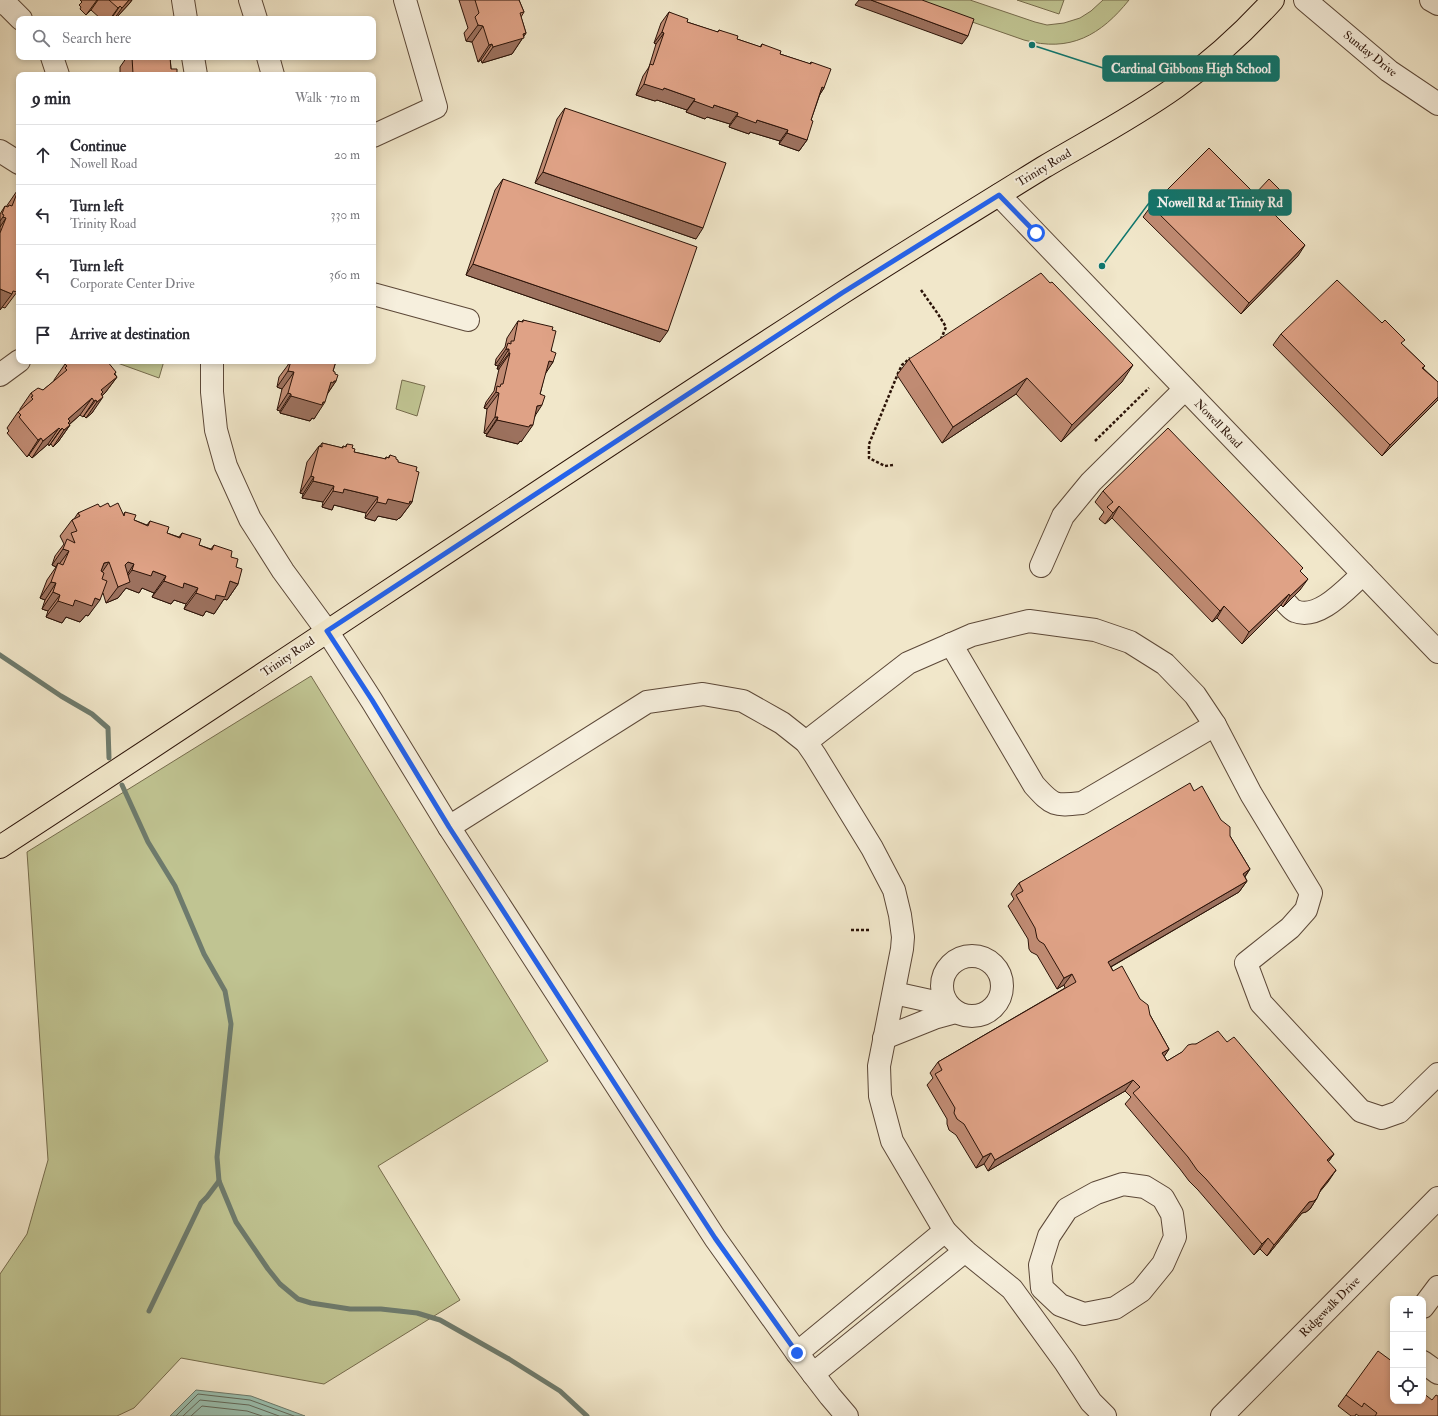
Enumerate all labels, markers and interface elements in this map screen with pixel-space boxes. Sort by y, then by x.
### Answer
search box [16,16,376,60]
icon: search [30,27,52,49]
street label: Sunday Drive [1340,28,1400,80]
text: Search here [62,29,131,48]
callout: Cardinal Gibbons High School [1103,56,1279,81]
text: Cardinal Gibbons High School [1111,61,1272,78]
text: 9 min [32,88,71,109]
text: Walk · 710 m [295,90,360,106]
text: Continue [70,137,126,156]
icon: ahead [32,144,54,166]
street label: Trinity Road [1014,146,1074,190]
text: 20 m [334,147,360,163]
text: Nowell Road [70,156,137,172]
callout: Nowell Rd at Trinity Rd [1149,190,1291,215]
text: Nowell Rd at Trinity Rd [1156,195,1284,212]
text: Turn left [70,197,124,216]
icon: left [32,204,54,226]
text: 330 m [331,207,360,223]
text: Trinity Road [70,216,136,232]
route start [1027,224,1045,242]
text: Turn left [70,257,124,276]
icon: left [32,264,54,286]
text: 360 m [329,267,360,283]
text: Corporate Center Drive [70,276,195,292]
icon: arrive [32,324,54,346]
text: Arrive at destination [70,325,190,344]
street label: Nowell Road [1191,396,1245,452]
street label: Trinity Road [258,634,318,680]
street label: Ridgewalk Drive [1297,1274,1363,1340]
map controls [1390,1296,1426,1404]
button: + [1390,1296,1426,1332]
button: − [1390,1332,1426,1368]
route end [788,1344,806,1362]
button: locate [1390,1368,1426,1404]

